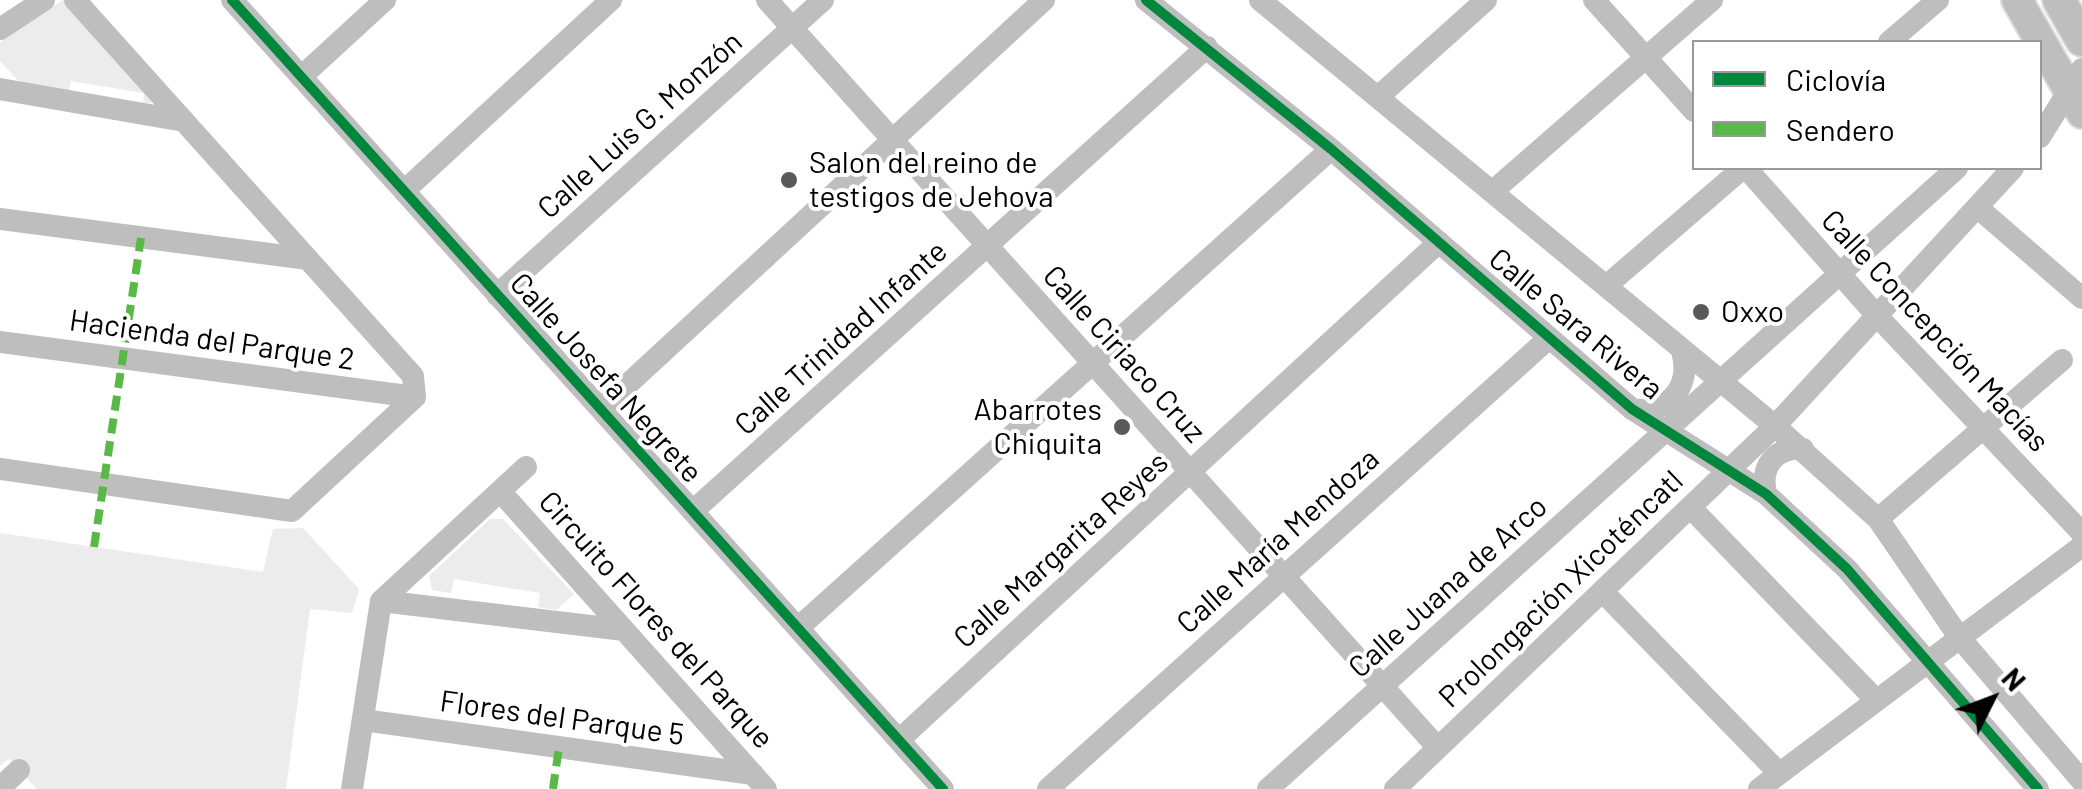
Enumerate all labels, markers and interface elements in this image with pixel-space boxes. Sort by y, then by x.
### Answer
street label: Calle Luis G. Monzón [530,24,750,226]
legend [1692,40,2042,170]
text: Ciclovía [1786,61,1886,97]
text: Sendero [1786,111,1895,147]
place label: Salon del reino de testigos de Jehova [809,145,1054,216]
marker: Salon del reino de testigos de Jehova [778,169,800,191]
street label: Calle Concepción Macías [1814,203,2056,459]
street label: Calle Trinidad Infante [727,233,955,443]
street label: Calle Sara Rivera [1482,241,1670,407]
street label: Calle Ciriaco Cruz [1035,258,1213,450]
street label: Calle Josefa Negrete [502,266,710,490]
place label: Oxxo [1721,294,1784,330]
marker: Oxxo [1690,301,1712,323]
street label: Hacienda del Parque 2 [67,302,357,378]
place label: Abarrotes Chiquita [974,392,1102,462]
marker: Abarrotes Chiquita [1111,416,1133,438]
street label: Calle María Mendoza [1170,441,1386,641]
street label: Calle Margarita Reyes [946,444,1176,656]
street label: Prolongación Xicoténcatl [1432,463,1690,715]
street label: Circuito Flores del Parque [531,484,781,756]
street label: Calle Juana de Arco [1341,488,1555,686]
north arrow [1942,649,2042,749]
text: N [1995,661,2033,697]
street label: Flores del Parque 5 [438,683,686,753]

